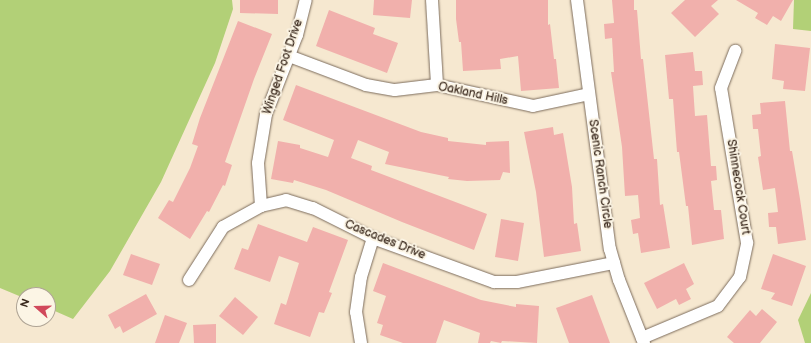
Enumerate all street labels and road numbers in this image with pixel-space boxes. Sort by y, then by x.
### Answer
street label: Winged Foot Drive [260,18,306,116]
street label: Oakland Hills [437,80,509,108]
street label: Scenic Ranch Circle [585,119,615,229]
street label: Shinnecock Court [723,138,753,236]
street label: Cascades Drive [343,217,427,263]

